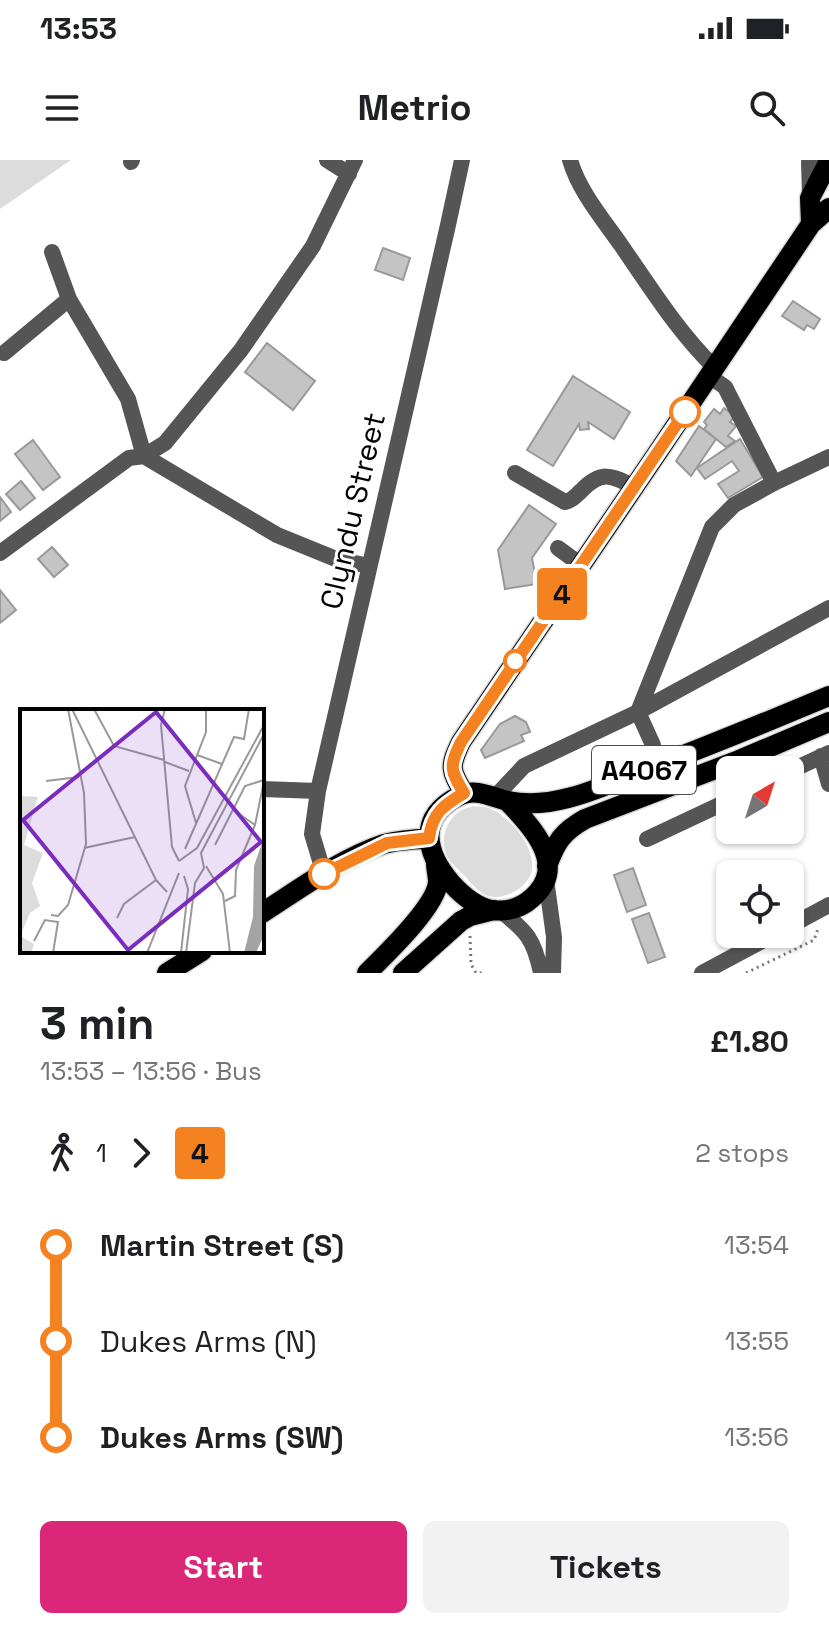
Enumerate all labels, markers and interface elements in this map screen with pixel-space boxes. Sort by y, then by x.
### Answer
text: 13:53 [40,9,117,48]
text: Metrio [357,85,472,131]
icon: menu [40,86,84,130]
icon: search [745,86,789,130]
unlabelled marker [670,397,700,427]
street label: Clyndu Street [311,409,394,613]
line badge: 4 [536,568,588,620]
text: 4 [553,576,571,612]
unlabelled marker [504,650,526,672]
inset map [20,709,264,953]
road number: A4067 [592,746,696,794]
north arrow [716,756,804,844]
map controls [716,756,804,948]
unlabelled marker [309,859,339,889]
button: locate [716,860,804,948]
text: 3 min [40,996,154,1052]
text: £1.80 [710,1022,789,1061]
text: 13:53 – 13:56 · Bus [40,1054,262,1088]
icon: walk [40,1131,84,1175]
icon: forward [119,1131,163,1175]
text: 4 [191,1135,209,1171]
text: 1 [96,1136,107,1170]
text: 2 stops [695,1136,789,1170]
text: Martin Street (S) [100,1226,344,1265]
text: 13:54 [724,1228,789,1262]
text: Dukes Arms (N) [100,1322,317,1361]
text: 13:55 [725,1324,789,1358]
text: Dukes Arms (SW) [100,1418,343,1457]
text: 13:56 [724,1420,789,1454]
button: Start [40,1521,407,1613]
button: Tickets [423,1521,789,1613]

